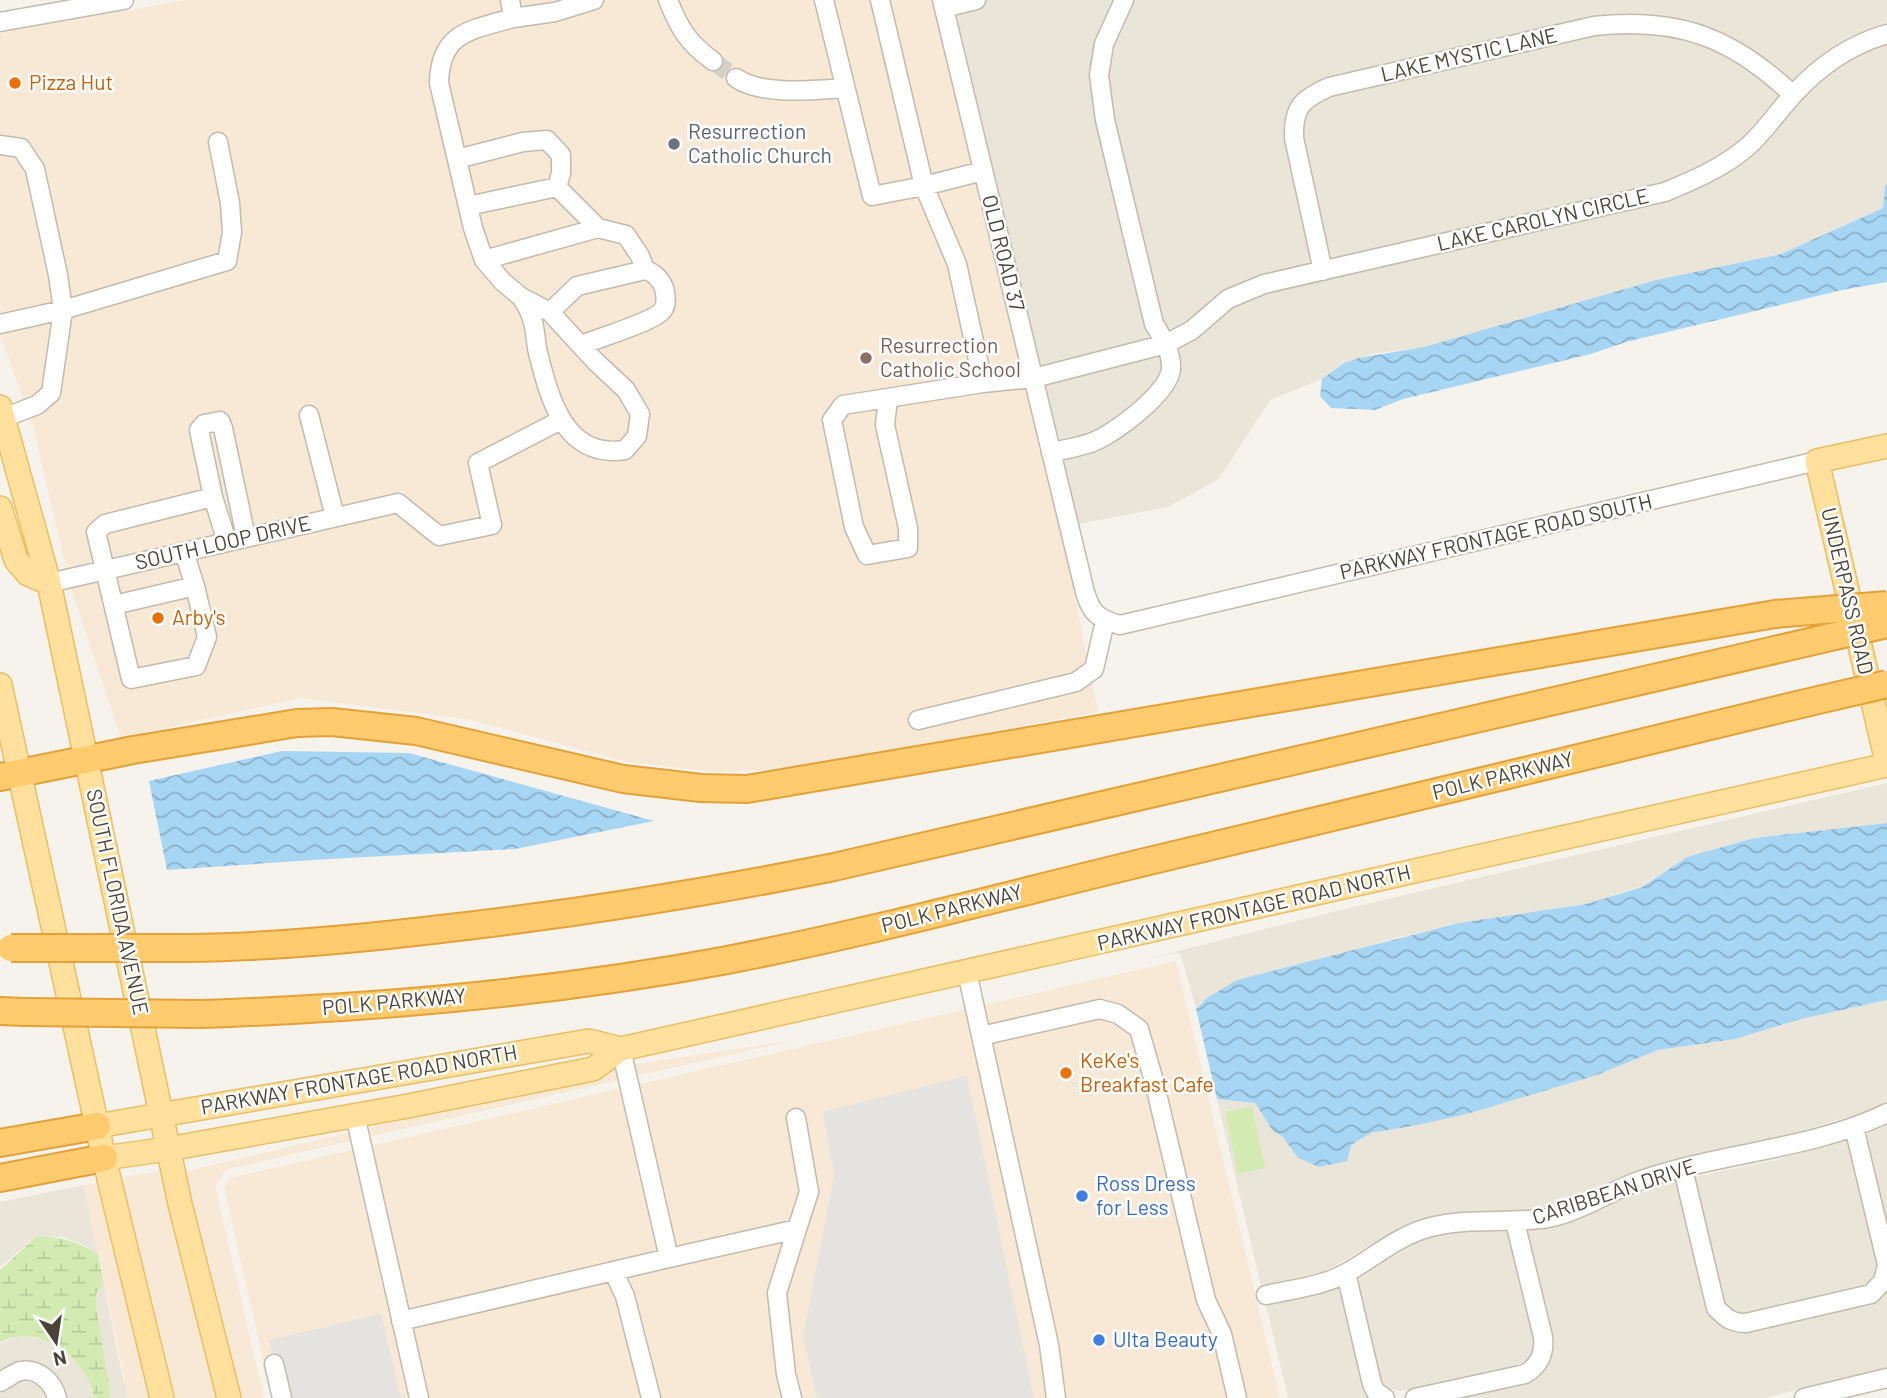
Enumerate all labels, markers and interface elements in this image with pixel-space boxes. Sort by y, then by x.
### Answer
street label: LAKE MYSTIC LANE [1378,21,1559,86]
place label: Pizza Hut [29,69,113,94]
marker: Pizza Hut [7,75,23,91]
place label: Resurrection Catholic Church [688,118,832,167]
marker: Resurrection Catholic Church [666,136,682,152]
street label: LAKE CAROLYN CIRCLE [1434,182,1651,255]
street label: OLD ROAD 37 [978,192,1031,313]
place label: Resurrection Catholic School [880,332,1021,381]
marker: Resurrection Catholic School [858,350,874,366]
street label: PARKWAY FRONTAGE ROAD SOUTH [1337,487,1654,584]
street label: UNDERPASS ROAD [1817,505,1880,676]
street label: SOUTH LOOP DRIVE [132,509,313,574]
place label: Arby's [172,604,226,629]
marker: Arby's [150,610,166,626]
street label: POLK PARKWAY [1430,745,1576,804]
street label: SOUTH FLORIDA AVENUE [82,786,155,1017]
street label: PARKWAY FRONTAGE ROAD NORTH [1095,858,1413,955]
street label: POLK PARKWAY [879,878,1025,937]
street label: POLK PARKWAY [321,982,467,1019]
street label: PARKWAY FRONTAGE ROAD NORTH [199,1038,519,1119]
place label: KeKe's Breakfast Cafe [1080,1047,1214,1096]
marker: KeKe's Breakfast Cafe [1058,1065,1074,1081]
street label: CARIBBEAN DRIVE [1529,1152,1698,1229]
place label: Ross Dress for Less [1096,1170,1196,1219]
marker: Ross Dress for Less [1074,1188,1090,1204]
north arrow [21,1307,91,1377]
place label: Ulta Beauty [1113,1326,1218,1351]
marker: Ulta Beauty [1091,1332,1107,1348]
text: N [51,1346,69,1372]

